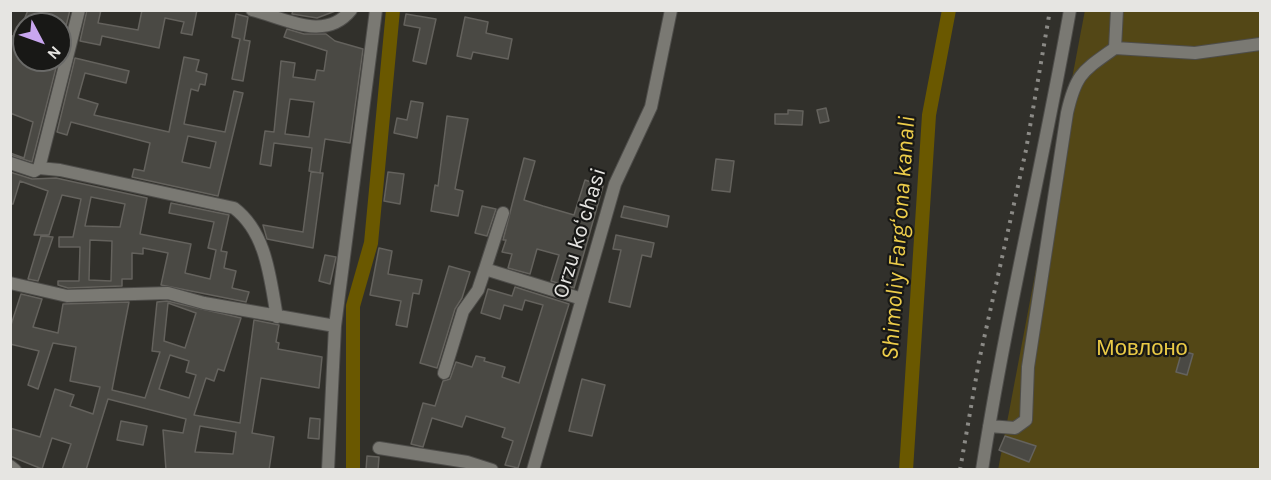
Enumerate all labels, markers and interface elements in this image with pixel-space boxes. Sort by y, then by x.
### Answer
north arrow [12,12,72,72]
text: N [44,42,65,63]
water label: Shimoliy Fargʻona kanali [876,115,922,361]
street label: Orzu koʻchasi [548,164,612,302]
park label: Мовлоно [1096,336,1188,362]

